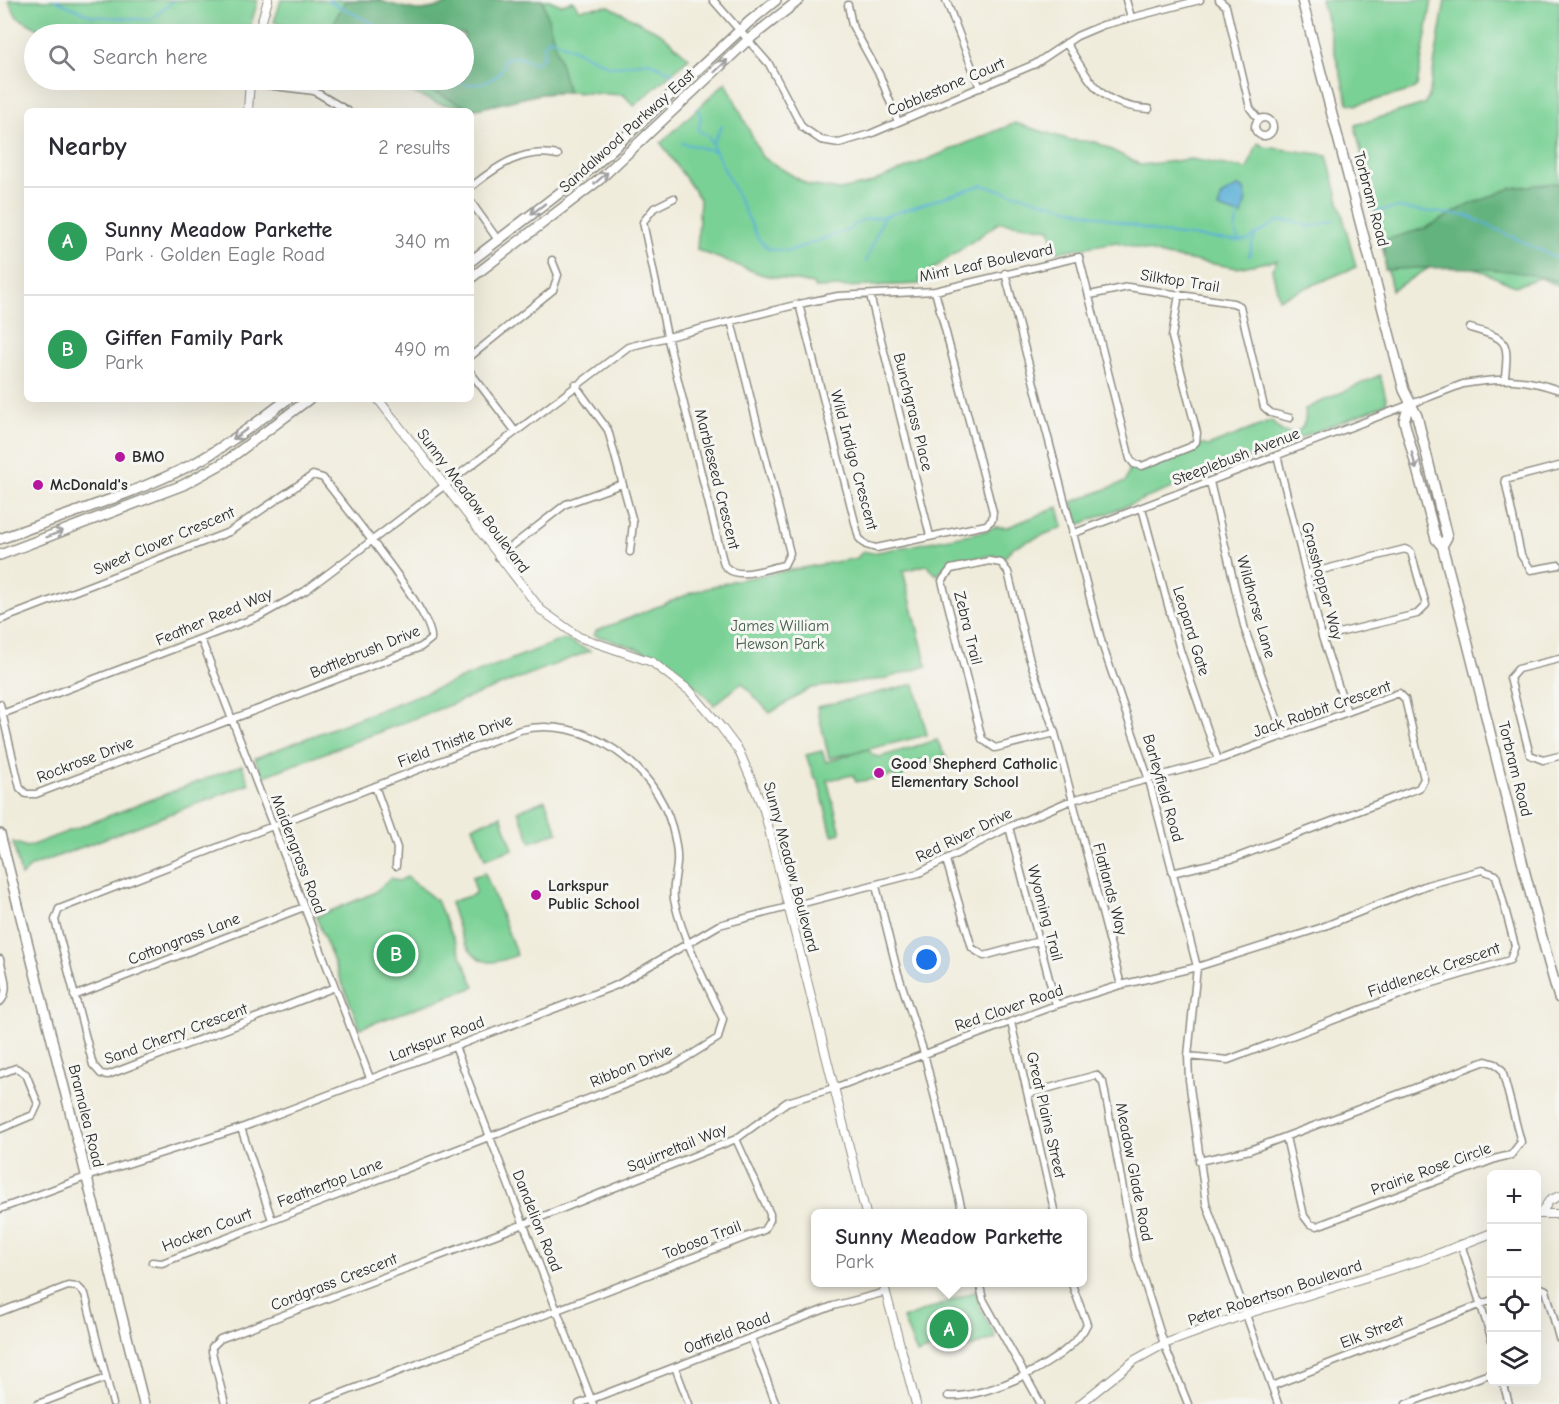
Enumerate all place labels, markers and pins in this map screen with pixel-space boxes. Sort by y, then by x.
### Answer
place label: BMO [132,448,165,466]
marker: BMO [113,450,127,464]
place label: McDonald's [50,476,128,494]
marker: McDonald's [31,478,45,492]
place label: Good Shepherd Catholic Elementary School [891,755,1058,791]
marker: Good Shepherd Catholic Elementary School [872,766,886,780]
place label: Larkspur Public School [548,877,639,913]
marker: Larkspur Public School [529,888,543,902]
pin: B [376,932,416,976]
pin: A [930,1306,968,1352]

